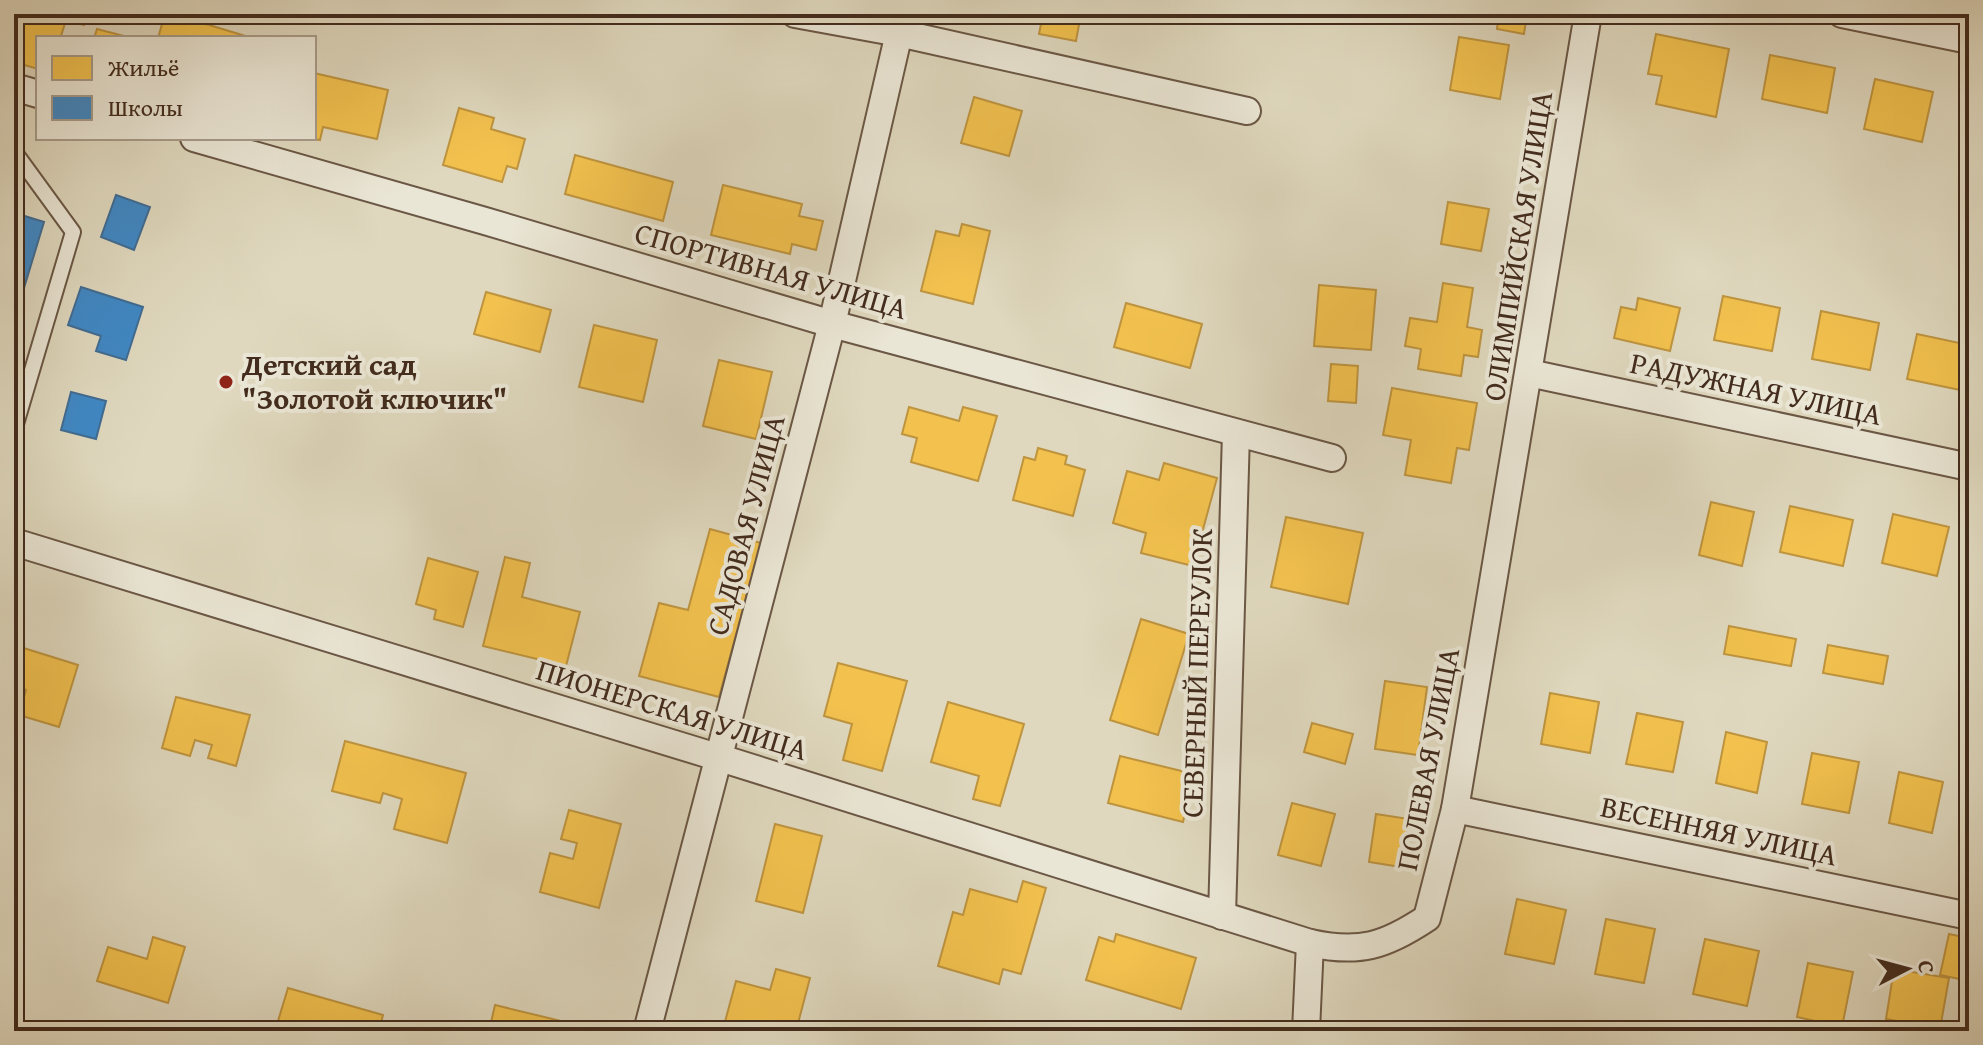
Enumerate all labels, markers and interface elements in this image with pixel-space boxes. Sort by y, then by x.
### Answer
legend [36,36,316,140]
text: Жильё [107,50,179,85]
street label: ОЛИМПИЙСКАЯ УЛИЦА [1471,88,1563,404]
text: Школы [108,90,183,125]
street label: СПОРТИВНАЯ УЛИЦА [630,210,913,330]
street label: РАДУЖНАЯ УЛИЦА [1627,340,1886,436]
place label: Детский сад "Золотой ключик" [241,342,507,420]
marker: Детский сад "Золотой ключик" [217,373,235,391]
street label: САДОВАЯ УЛИЦА [694,410,796,640]
street label: СЕВЕРНЫЙ ПЕРЕУЛОК [1169,527,1223,818]
street label: ПОЛЕВАЯ УЛИЦА [1384,644,1470,874]
street label: ПИОНЕРСКАЯ УЛИЦА [531,647,813,771]
street label: ВЕСЕННЯЯ УЛИЦА [1597,784,1841,877]
north arrow [1867,929,1947,1009]
text: С [1910,959,1943,975]

